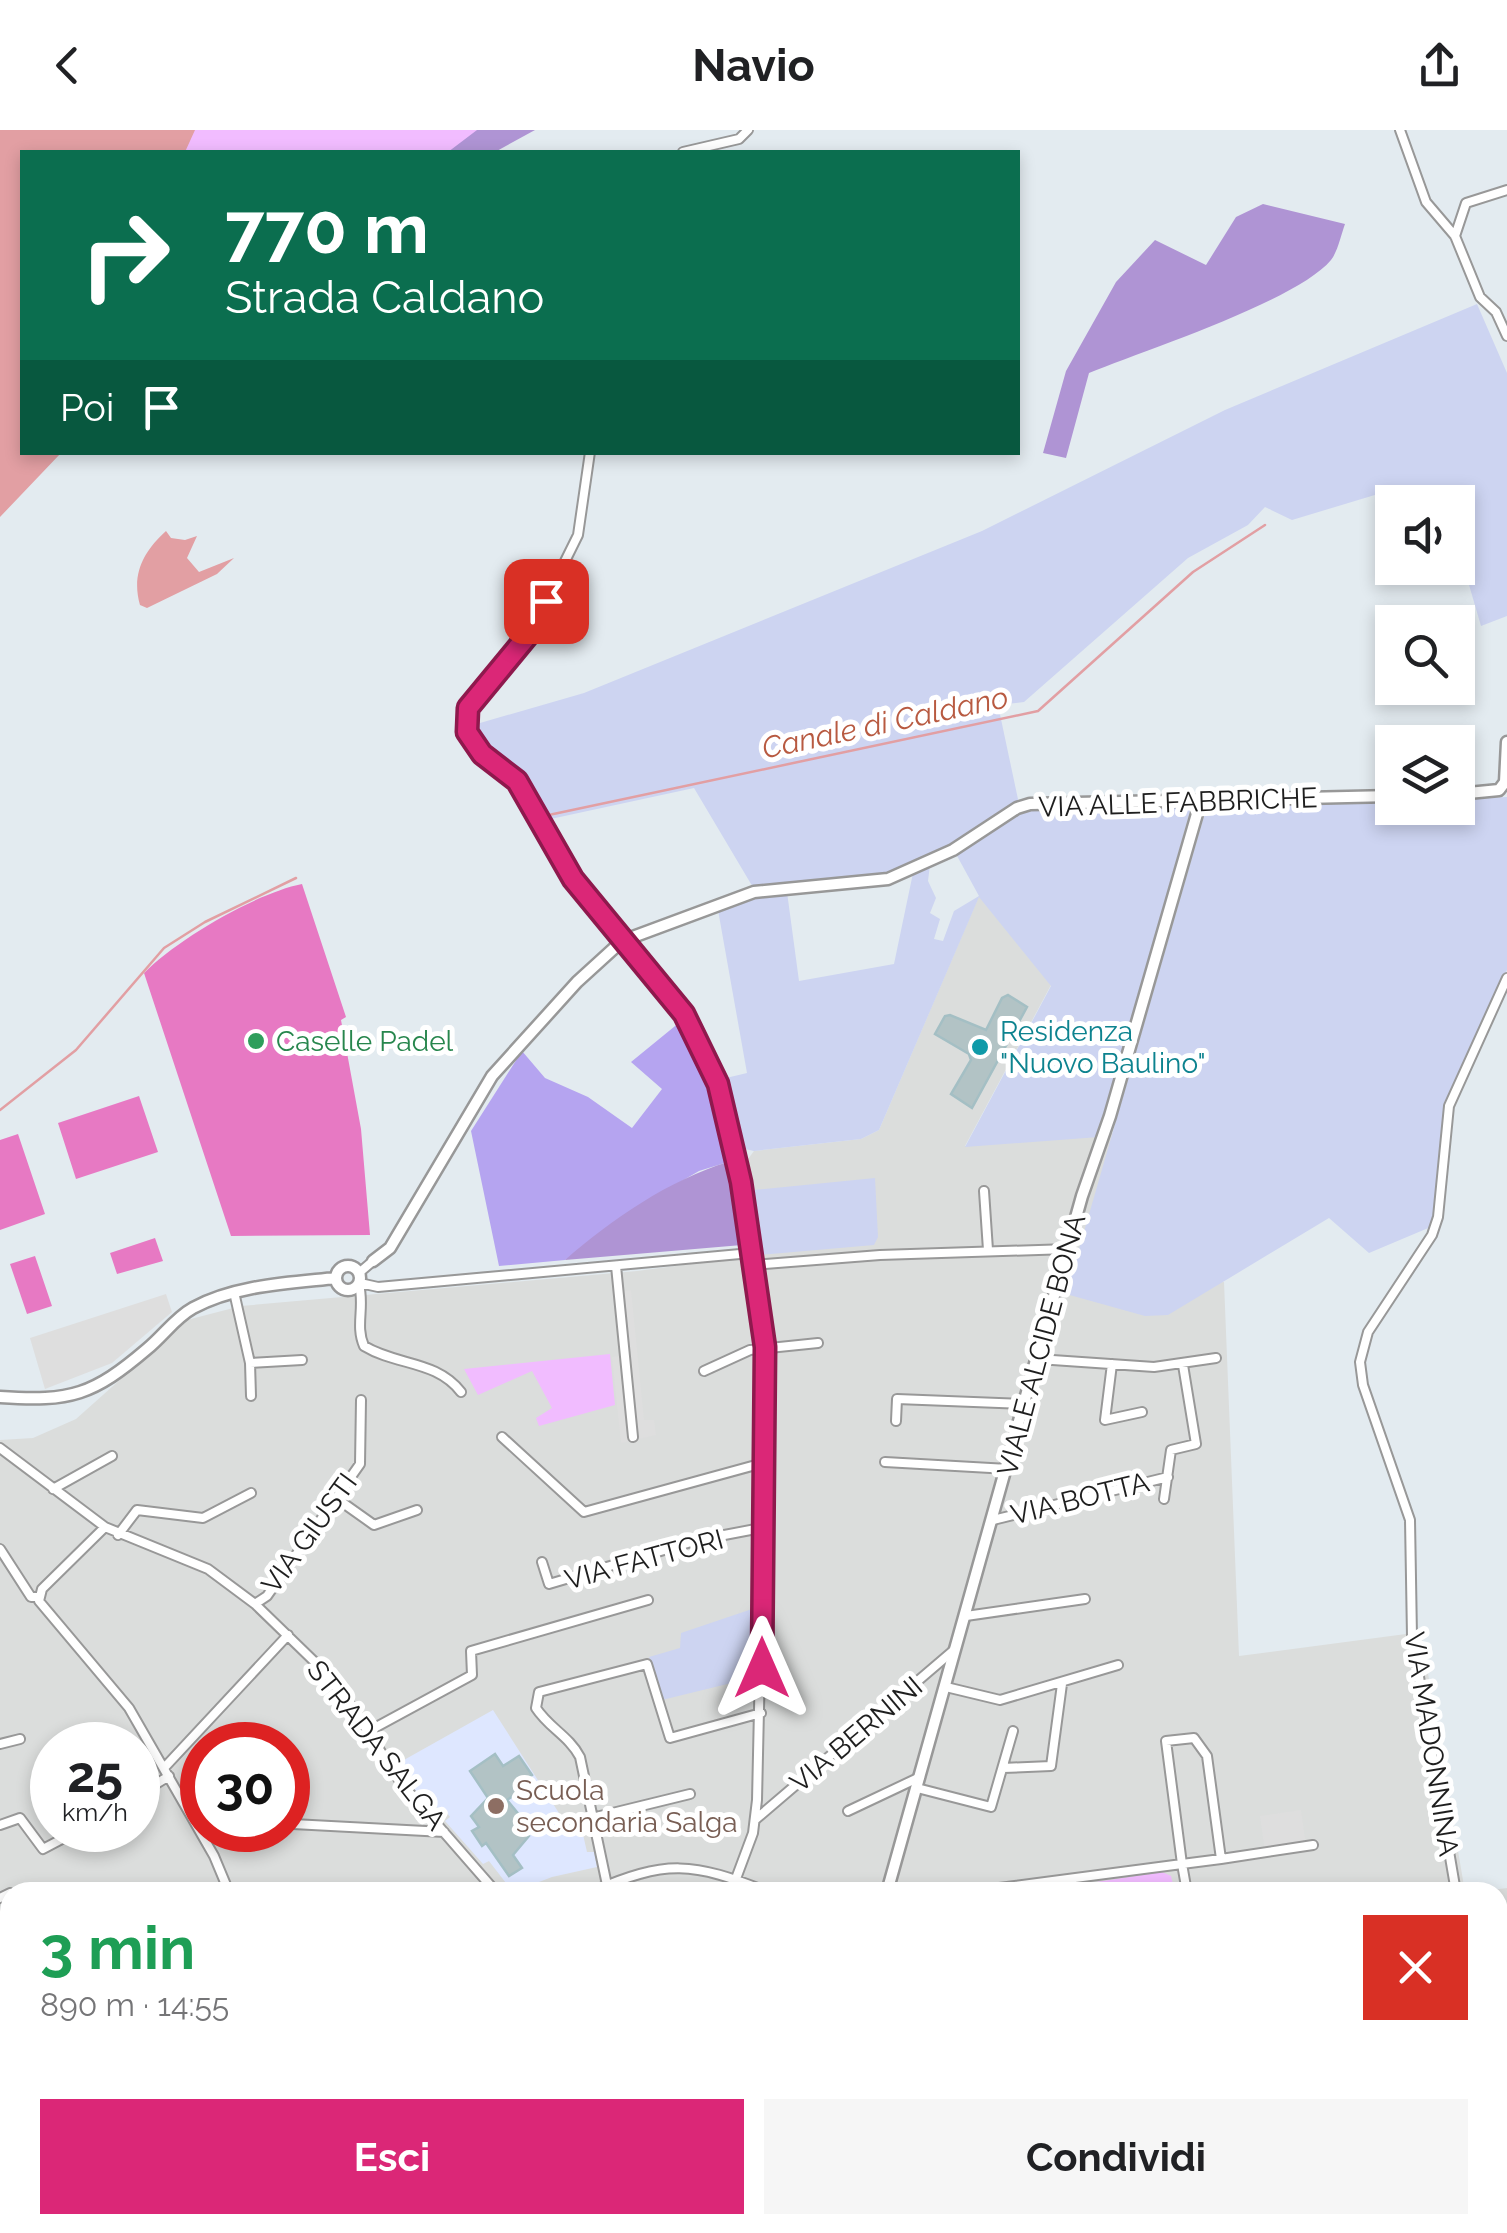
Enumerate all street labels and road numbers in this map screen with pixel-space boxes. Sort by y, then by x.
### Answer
street label: VIA ALLE FABBRICHE [1038,781,1318,824]
street label: VIALE ALCIDE BONA [991,1211,1092,1480]
street label: VIA BOTTA [1008,1465,1153,1532]
street label: VIA GIUSTI [255,1467,364,1600]
street label: VIA FATTORI [561,1522,727,1596]
street label: VIA MADONNINA [1397,1630,1466,1859]
street label: STRADA SALGA [300,1654,453,1837]
street label: VIA BERNINI [784,1670,929,1799]

